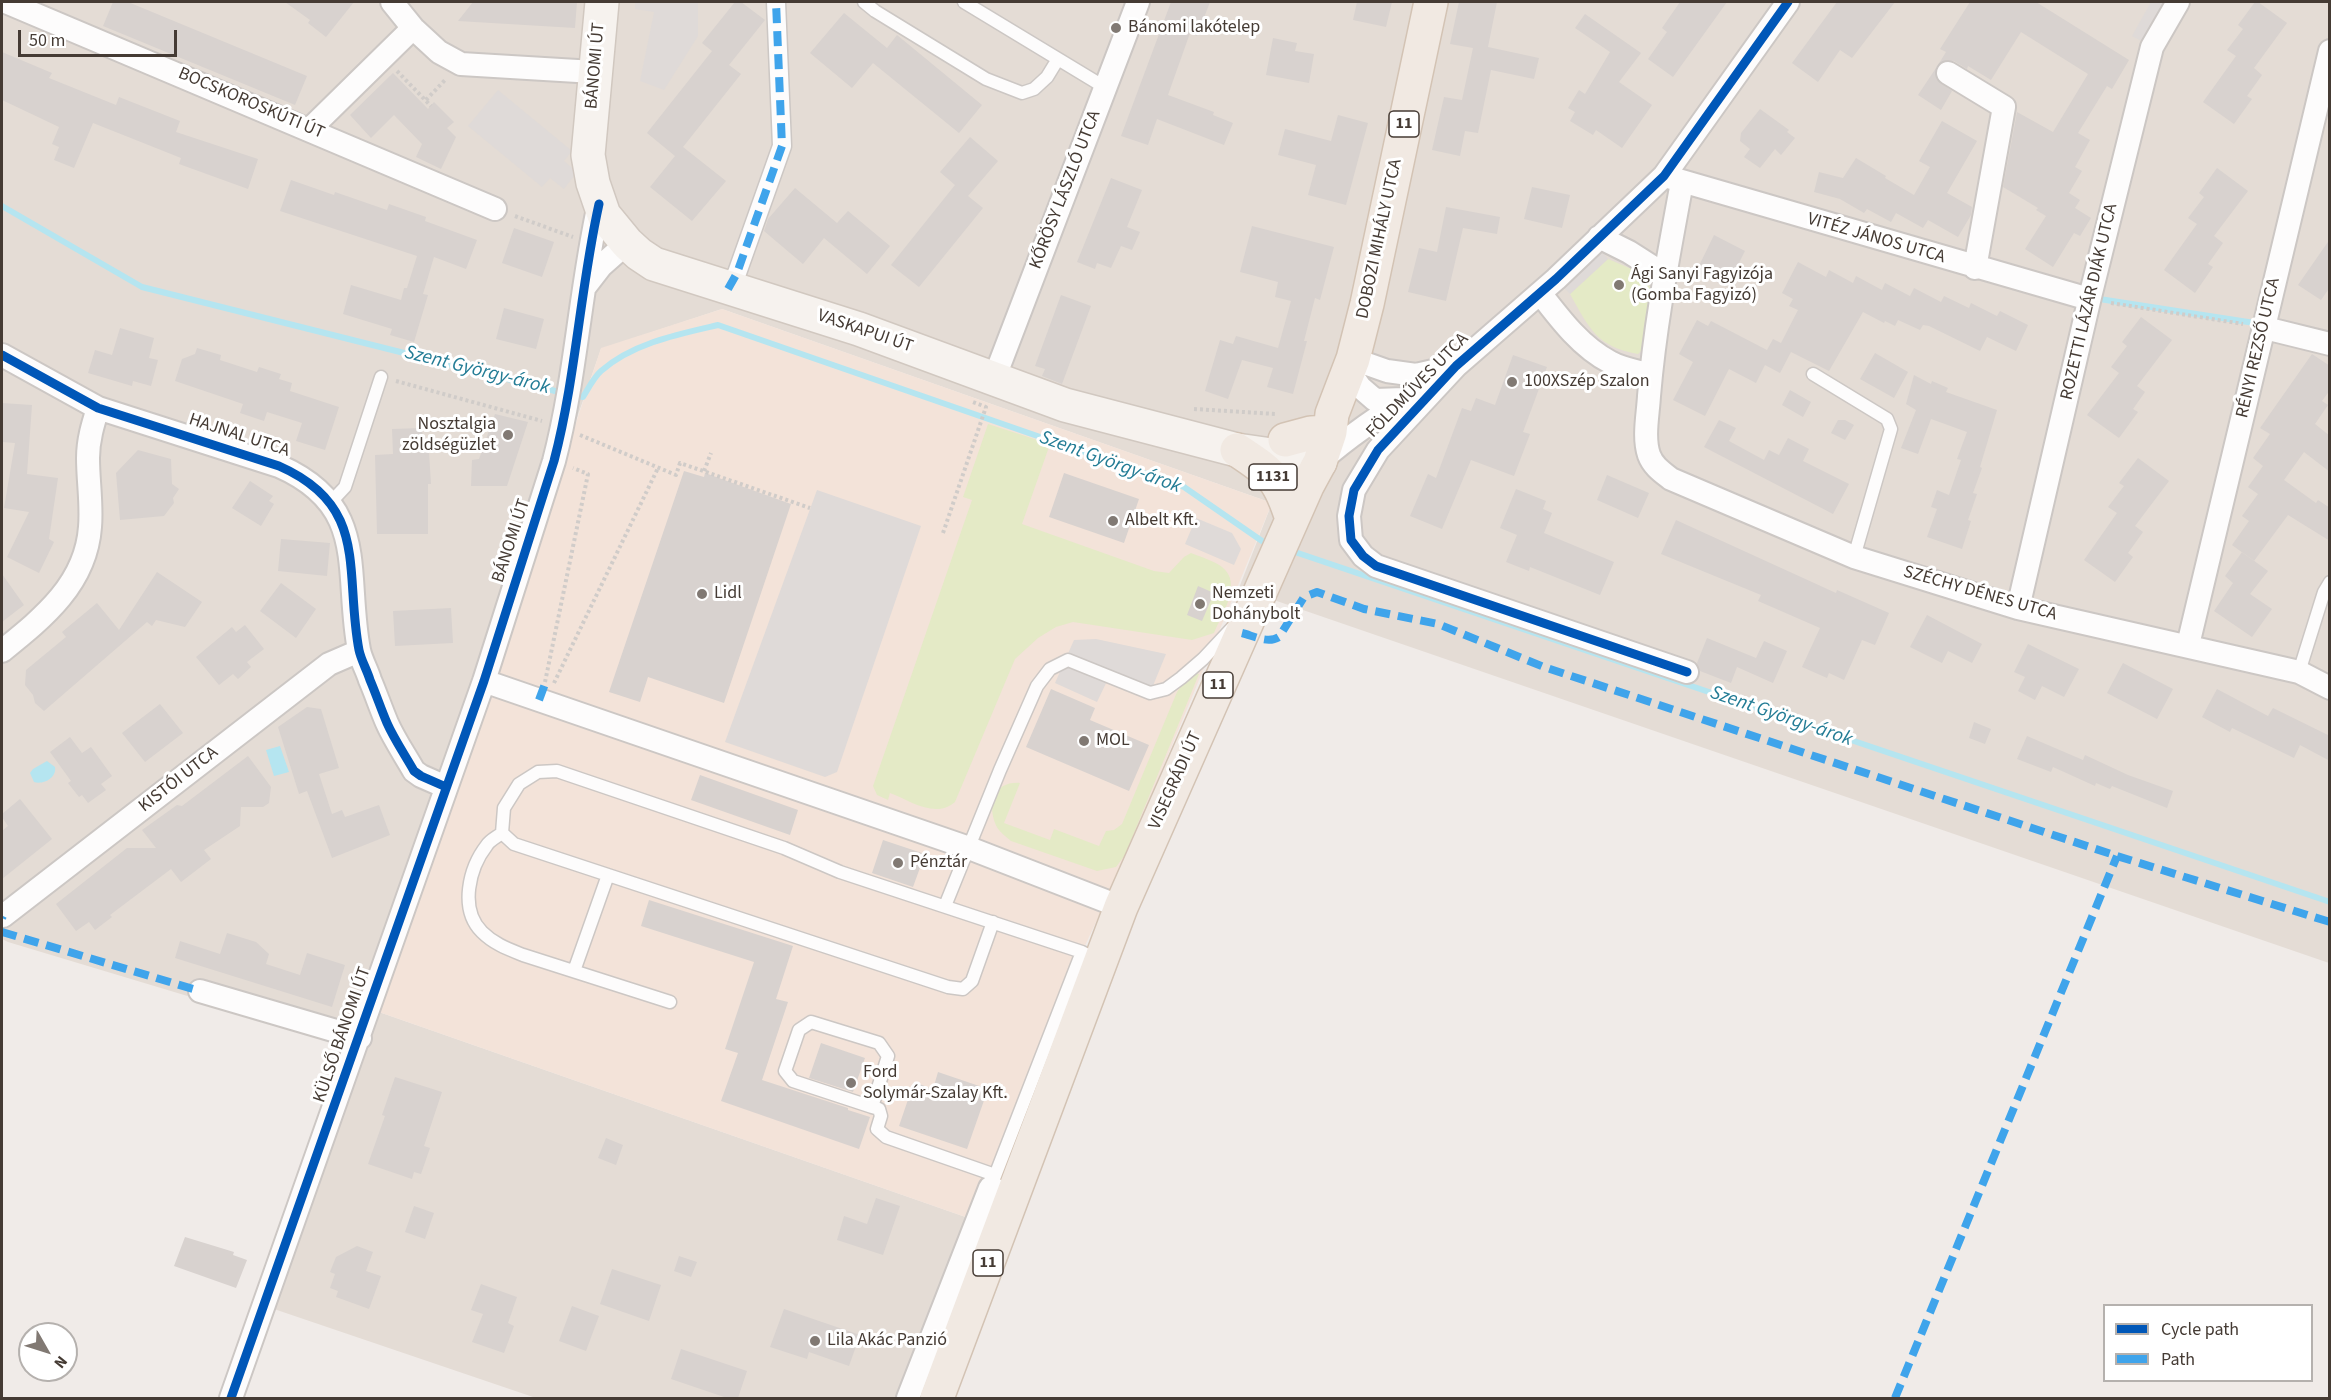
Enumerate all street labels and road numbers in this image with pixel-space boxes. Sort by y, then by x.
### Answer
street label: BÁNOMI ÚT [581,22,611,110]
street label: BOCSKOROSKÚTI ÚT [175,63,327,145]
street label: KŐRÖSY LÁSZLÓ UTCA [1026,108,1106,272]
road number: 11 [1389,111,1419,137]
street label: DOBOZI MIHÁLY UTCA [1352,157,1408,321]
street label: ROZETTI LÁZÁR DIÁK UTCA [2057,202,2123,402]
street label: VITÉZ JÁNOS UTCA [1805,209,1947,269]
street label: RÉNYI REZSŐ UTCA [2232,276,2286,420]
street label: VASKAPUI ÚT [814,306,916,358]
street label: FÖLDMŰVES UTCA [1362,329,1474,443]
street label: HAJNAL UTCA [186,410,292,462]
road number: 1131 [1249,464,1297,490]
street label: BÁNOMI ÚT [488,496,536,586]
street label: SZÉCHY DÉNES UTCA [1901,562,2059,626]
road number: 11 [1203,672,1233,698]
street label: VISEGRÁDI ÚT [1145,729,1207,833]
street label: KISTÓI UTCA [135,742,223,818]
street label: KÜLSŐ BÁNOMI ÚT [310,964,376,1106]
road number: 11 [973,1250,1003,1276]

